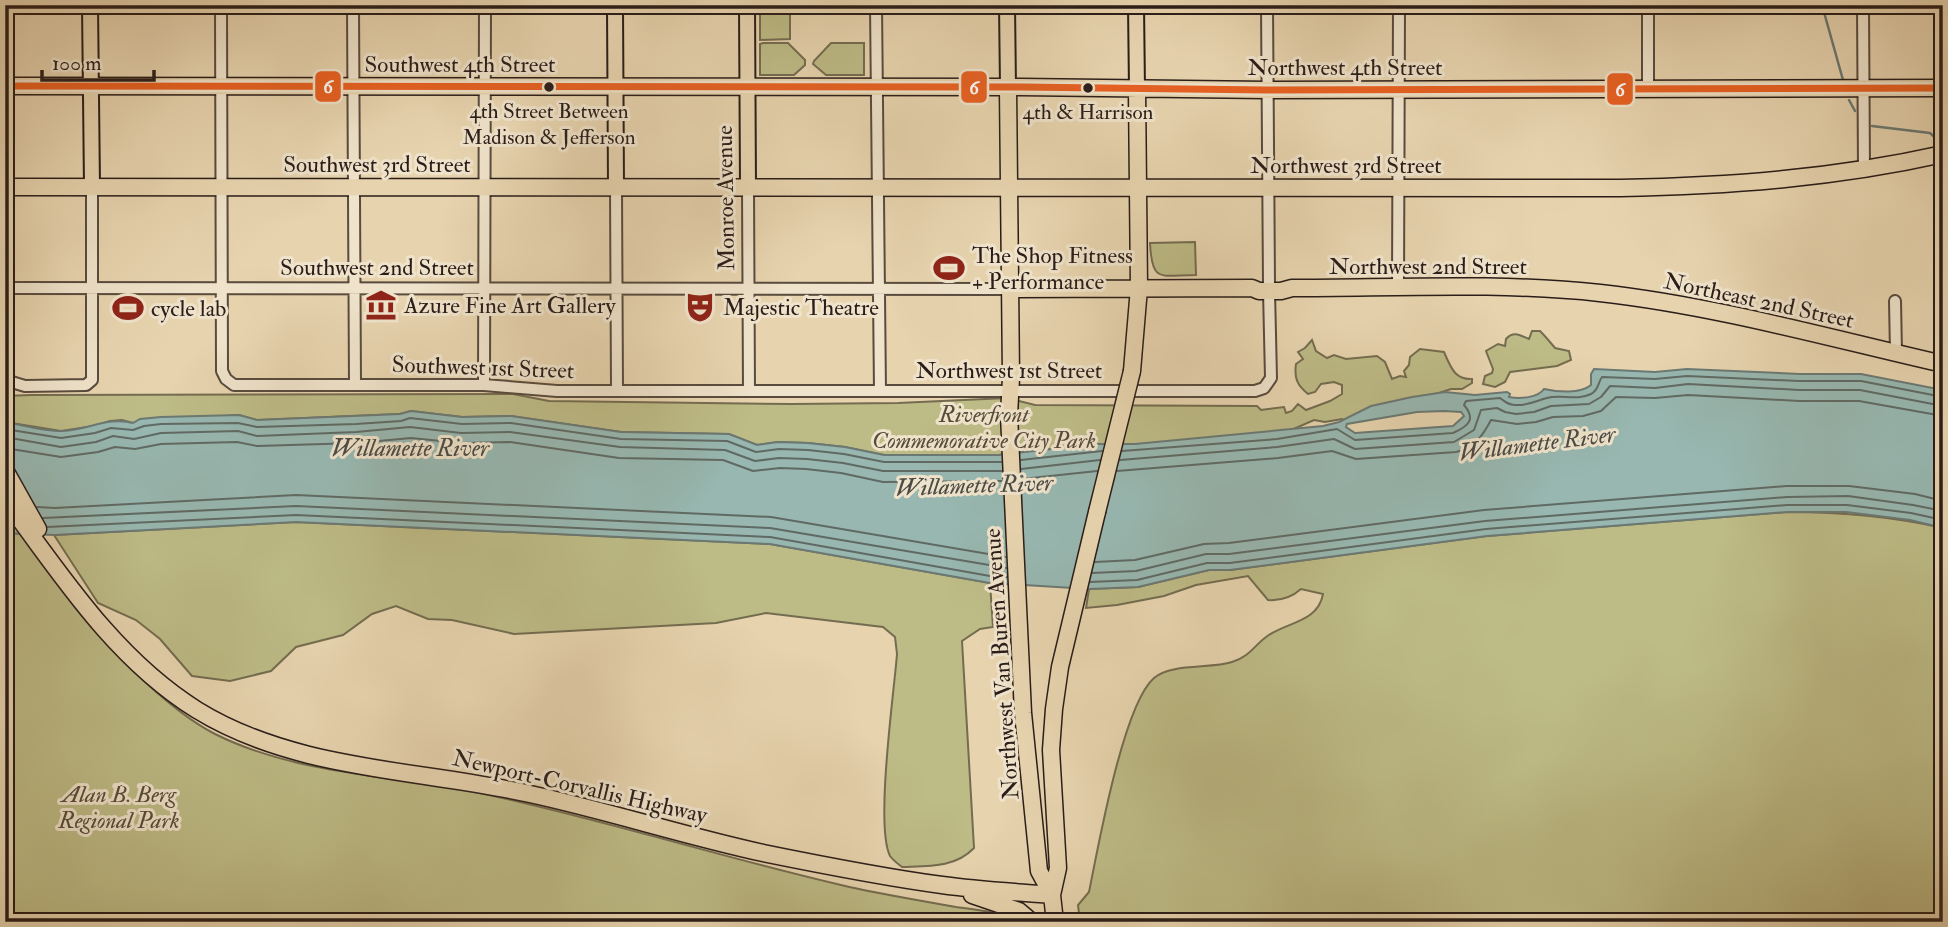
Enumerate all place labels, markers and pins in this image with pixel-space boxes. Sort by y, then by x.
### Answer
marker: 4th Street Between Madison & Jefferson [542,80,556,94]
marker: 4th & Harrison [1081,81,1095,95]
place label: 4th Street Between Madison & Jefferson [463,98,636,151]
place label: 4th & Harrison [1023,99,1154,126]
place label: The Shop Fitness + Performance [972,241,1133,296]
sports icon: The Shop Fitness + Performance [932,251,966,285]
museum icon: Azure Fine Art Gallery [364,288,398,322]
theatre icon: Majestic Theatre [683,290,717,324]
sports icon: cycle lab [111,291,145,325]
place label: Azure Fine Art Gallery [403,291,616,320]
place label: Majestic Theatre [723,293,879,322]
place label: cycle lab [151,294,226,323]

